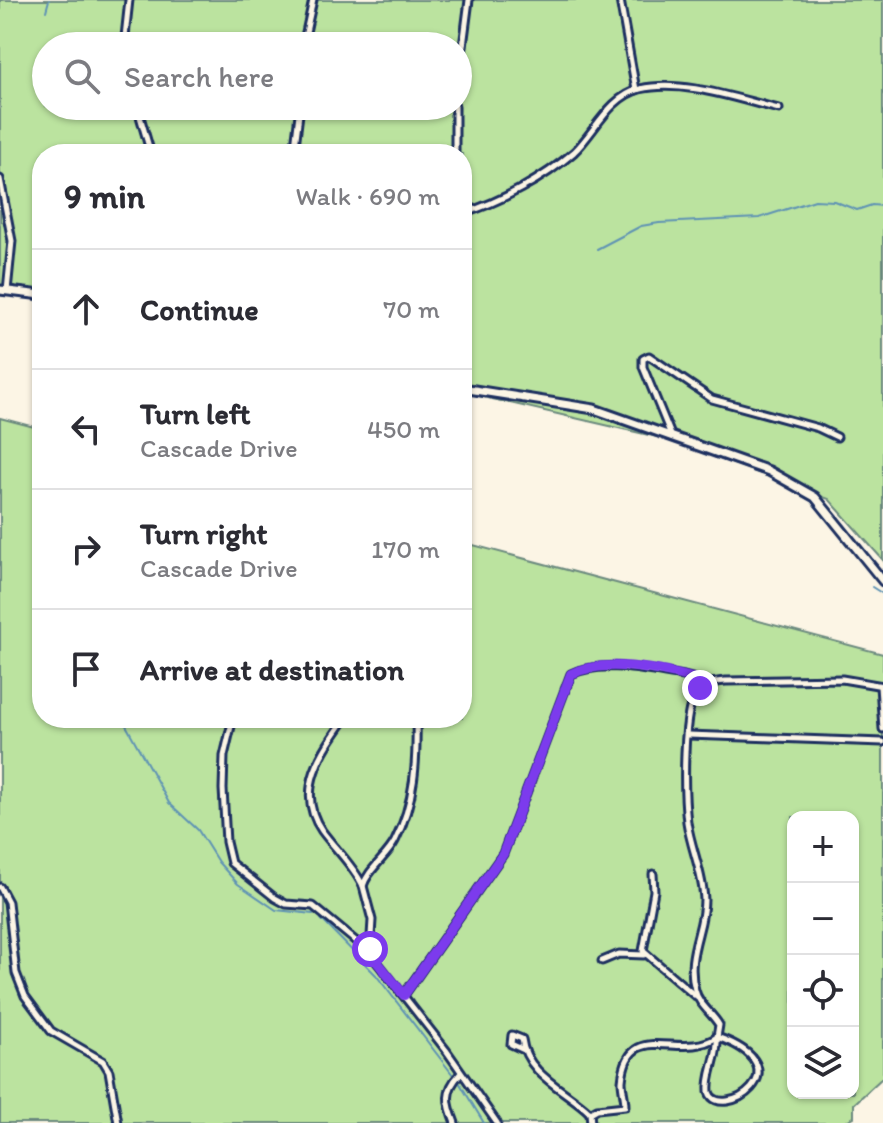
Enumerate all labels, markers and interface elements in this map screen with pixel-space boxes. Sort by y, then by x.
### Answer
search box [32,32,472,120]
icon: search [60,54,104,98]
text: Search here [124,58,274,95]
text: 9 min [64,176,145,217]
text: Walk · 690 m [296,180,440,212]
icon: ahead [64,287,108,331]
text: Continue [140,291,259,328]
text: 70 m [383,293,440,325]
text: Turn left [140,395,251,432]
icon: left [64,407,108,451]
text: 450 m [367,413,440,445]
text: Cascade Drive [140,432,298,464]
text: Turn right [140,515,268,552]
icon: right [64,527,108,571]
text: 170 m [371,533,440,565]
text: Cascade Drive [140,552,298,584]
icon: arrive [64,647,108,691]
text: Arrive at destination [140,651,404,688]
route end [682,670,718,706]
map controls [787,811,859,1099]
button: + [787,811,859,883]
button: − [787,883,859,955]
route start [352,931,388,967]
button: locate [787,955,859,1027]
button: layers [787,1027,859,1099]

